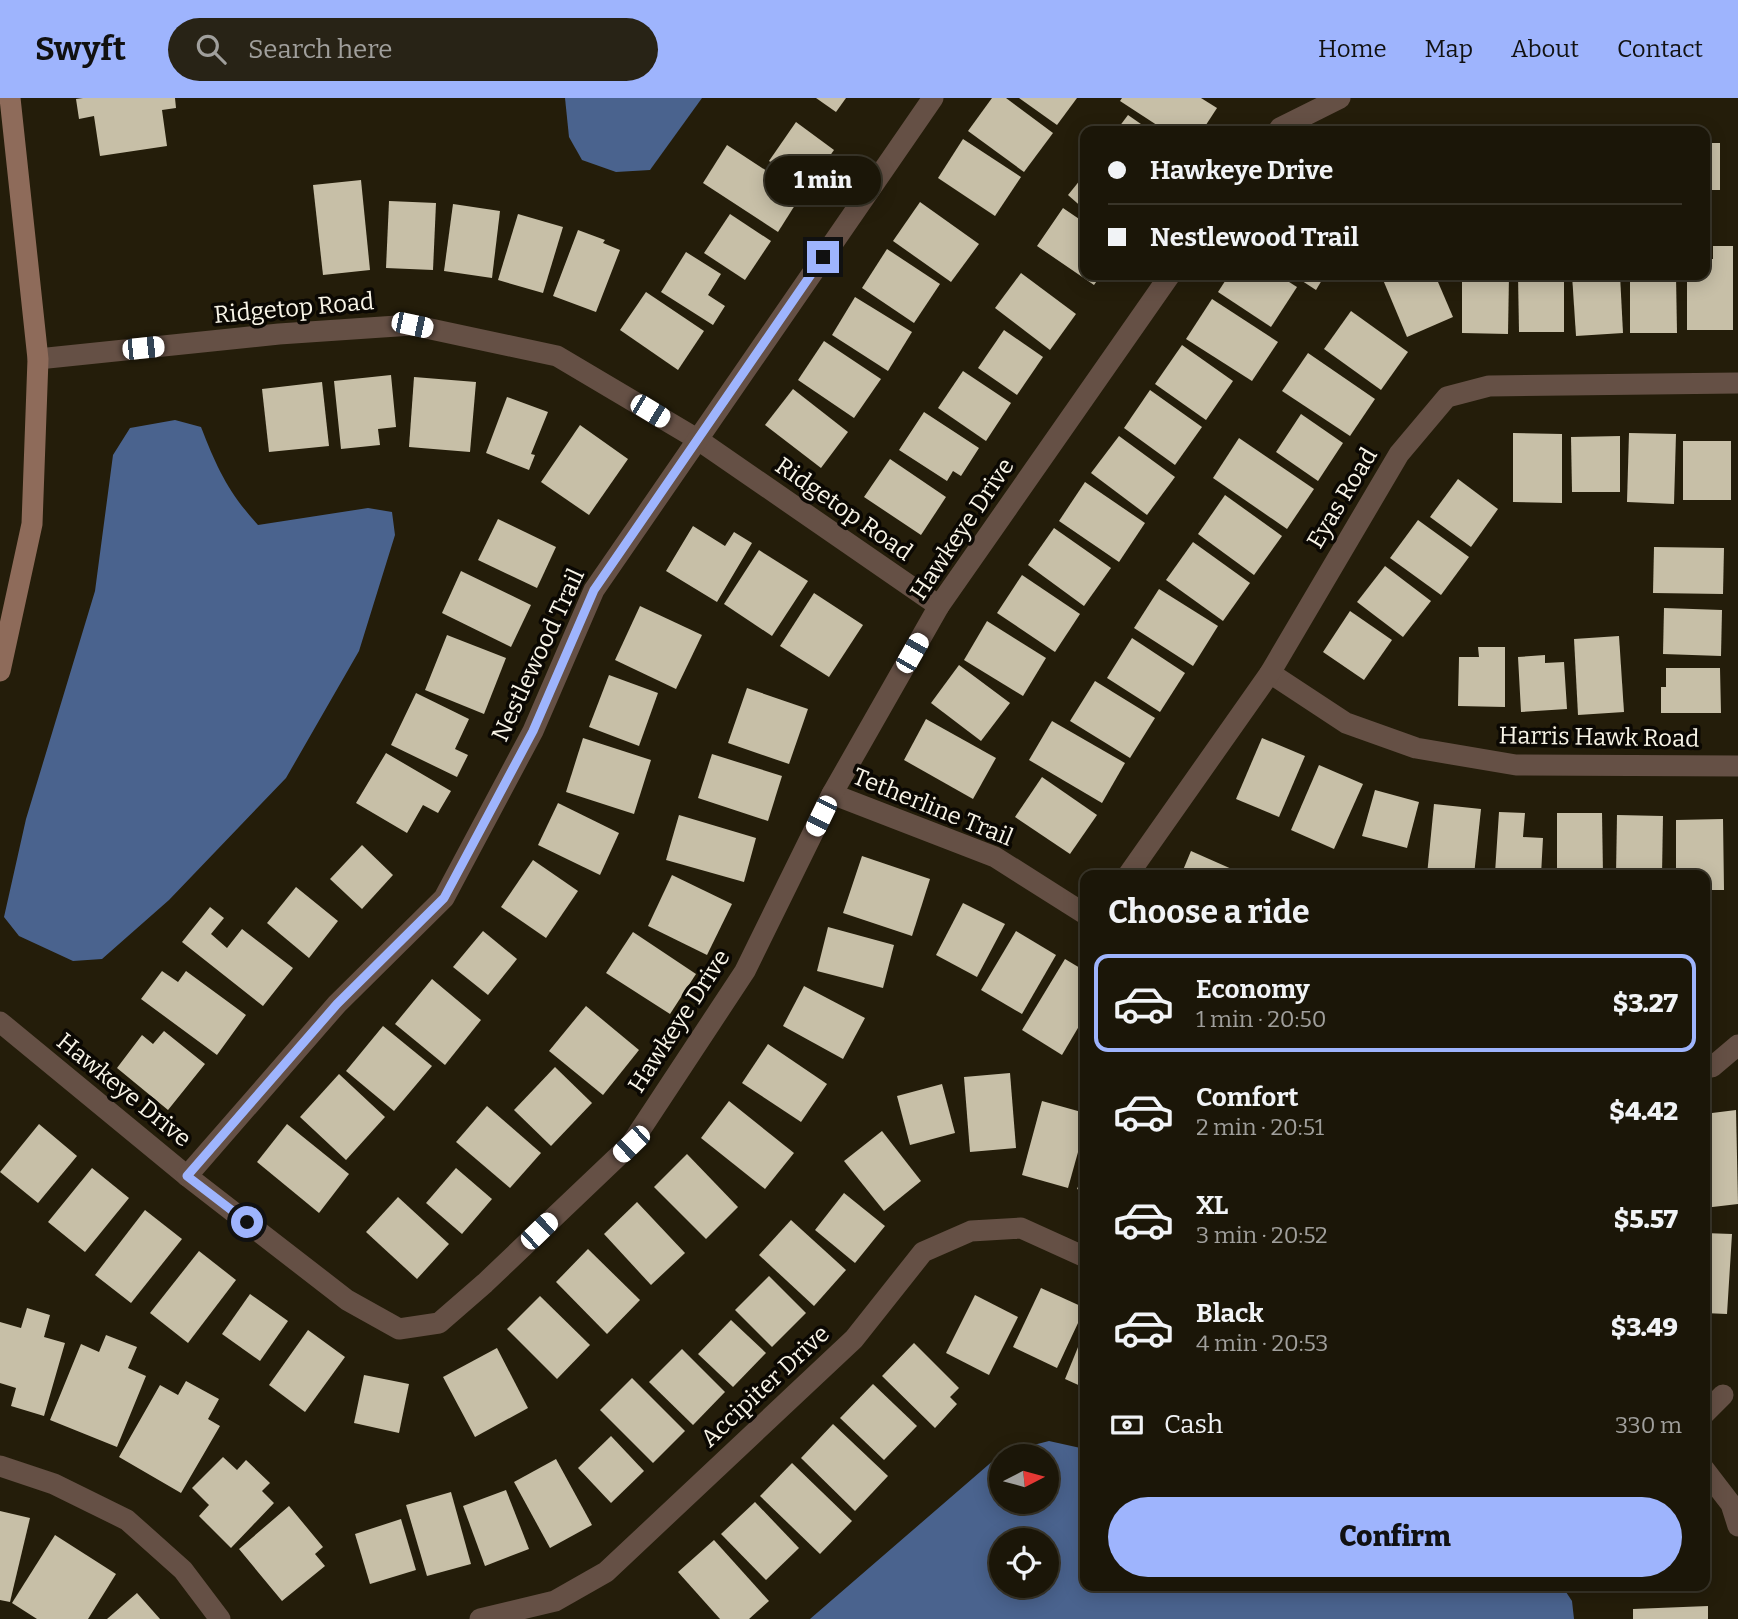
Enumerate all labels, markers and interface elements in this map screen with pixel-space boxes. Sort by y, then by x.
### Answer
search box [168,18,658,81]
text: Swyft [35,29,126,69]
icon: search [192,30,230,68]
text: Search here [248,34,392,65]
text: Home [1318,35,1387,63]
text: Map [1425,35,1473,63]
text: About [1511,35,1579,63]
text: Contact [1617,35,1703,63]
text: Hawkeye Drive [1150,155,1333,186]
callout: 1 min [765,156,881,204]
text: 1 min [794,166,852,194]
text: Nestlewood Trail [1150,222,1359,253]
route end [807,241,839,273]
street label: Ridgetop Road [213,287,375,329]
car [390,310,435,340]
car [122,335,165,361]
car [627,391,674,431]
street label: Eyas Road [1301,443,1383,553]
street label: Ridgetop Road [770,451,918,567]
street label: Hawkeye Drive [904,453,1020,605]
street label: Nestlewood Trail [486,564,590,746]
car [893,630,932,676]
street label: Harris Hawk Road [1498,721,1700,753]
street label: Tetherline Trail [849,762,1017,852]
car [803,793,840,839]
text: Choose a ride [1108,893,1309,931]
street label: Hawkeye Drive [622,944,736,1098]
icon: car [1112,972,1175,1035]
text: Economy [1196,974,1310,1005]
text: $3.27 [1613,988,1678,1019]
text: 1 min · 20:50 [1196,1005,1326,1033]
street label: Hawkeye Drive [51,1027,197,1153]
icon: car [1112,1080,1175,1143]
text: Comfort [1196,1082,1299,1113]
text: $4.42 [1609,1096,1678,1127]
text: 2 min · 20:51 [1196,1113,1324,1141]
car [609,1122,654,1166]
icon: car [1112,1188,1175,1251]
text: XL [1196,1190,1228,1221]
text: $5.57 [1614,1204,1678,1235]
route start [231,1206,263,1238]
car [517,1209,562,1253]
text: 3 min · 20:52 [1196,1221,1328,1249]
icon: car [1112,1296,1175,1359]
text: Black [1196,1298,1264,1329]
text: $3.49 [1611,1312,1678,1343]
street label: Accipiter Drive [695,1319,835,1453]
text: 4 min · 20:53 [1196,1329,1328,1357]
icon: cash [1108,1406,1146,1444]
text: Cash [1164,1409,1223,1440]
text: 330 m [1615,1411,1682,1439]
north arrow [989,1444,1059,1514]
map controls [989,1444,1059,1598]
button: Confirm [1108,1497,1682,1577]
button: locate [989,1528,1059,1598]

